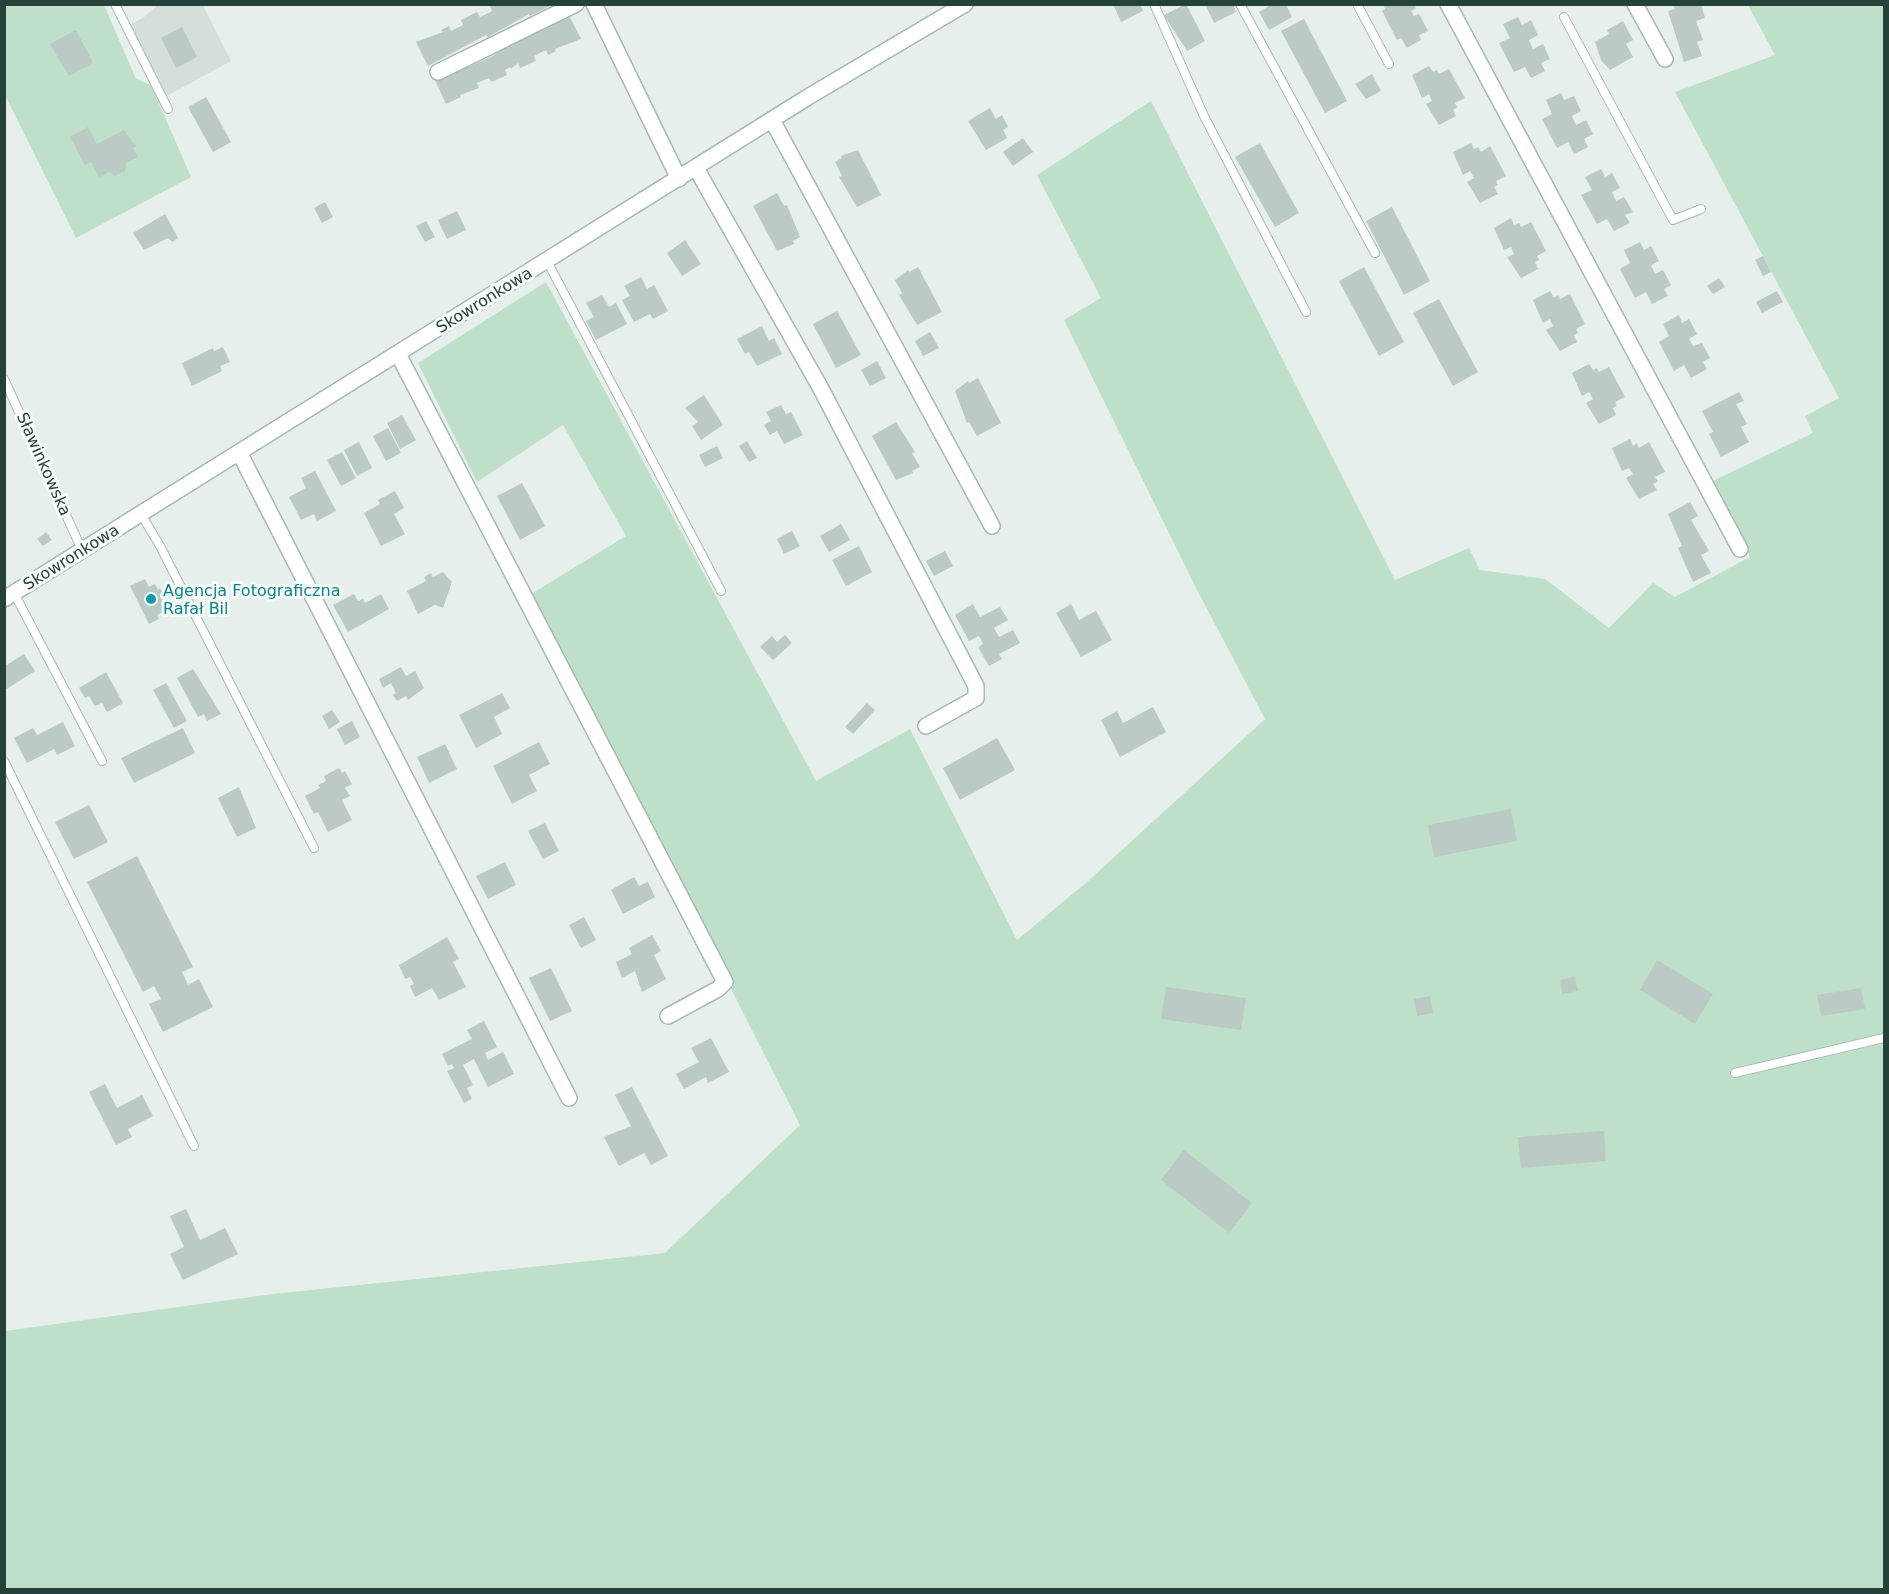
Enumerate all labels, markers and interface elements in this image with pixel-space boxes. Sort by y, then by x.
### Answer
street label: Skowronkowa [433,263,535,337]
street label: Sławinkowska [13,409,75,519]
street label: Skowronkowa [20,520,122,594]
place label: Agencja Fotograficzna Rafał Bil [163,581,340,618]
marker: Agencja Fotograficzna Rafał Bil [144,592,158,606]

